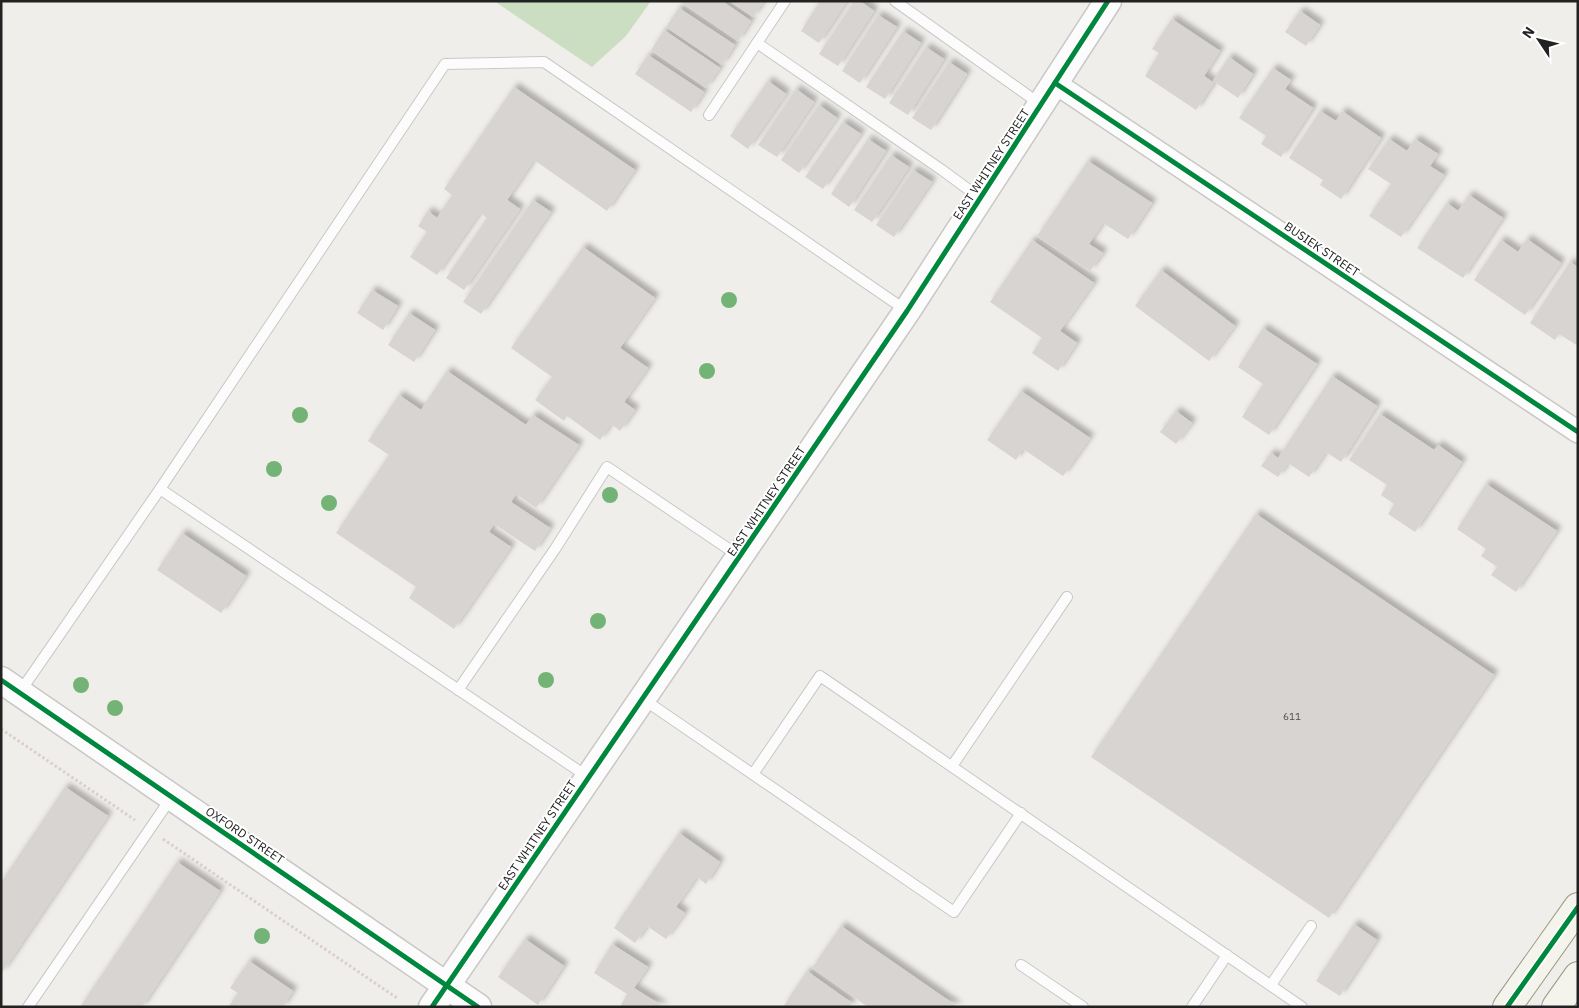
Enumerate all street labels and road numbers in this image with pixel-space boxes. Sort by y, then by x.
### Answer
street label: EAST WHITNEY STREET [949,106,1033,222]
street label: BUSIEK STREET [1282,218,1363,280]
street label: EAST WHITNEY STREET [724,443,808,559]
street label: EAST WHITNEY STREET [495,777,579,893]
street label: OXFORD STREET [203,803,287,867]

